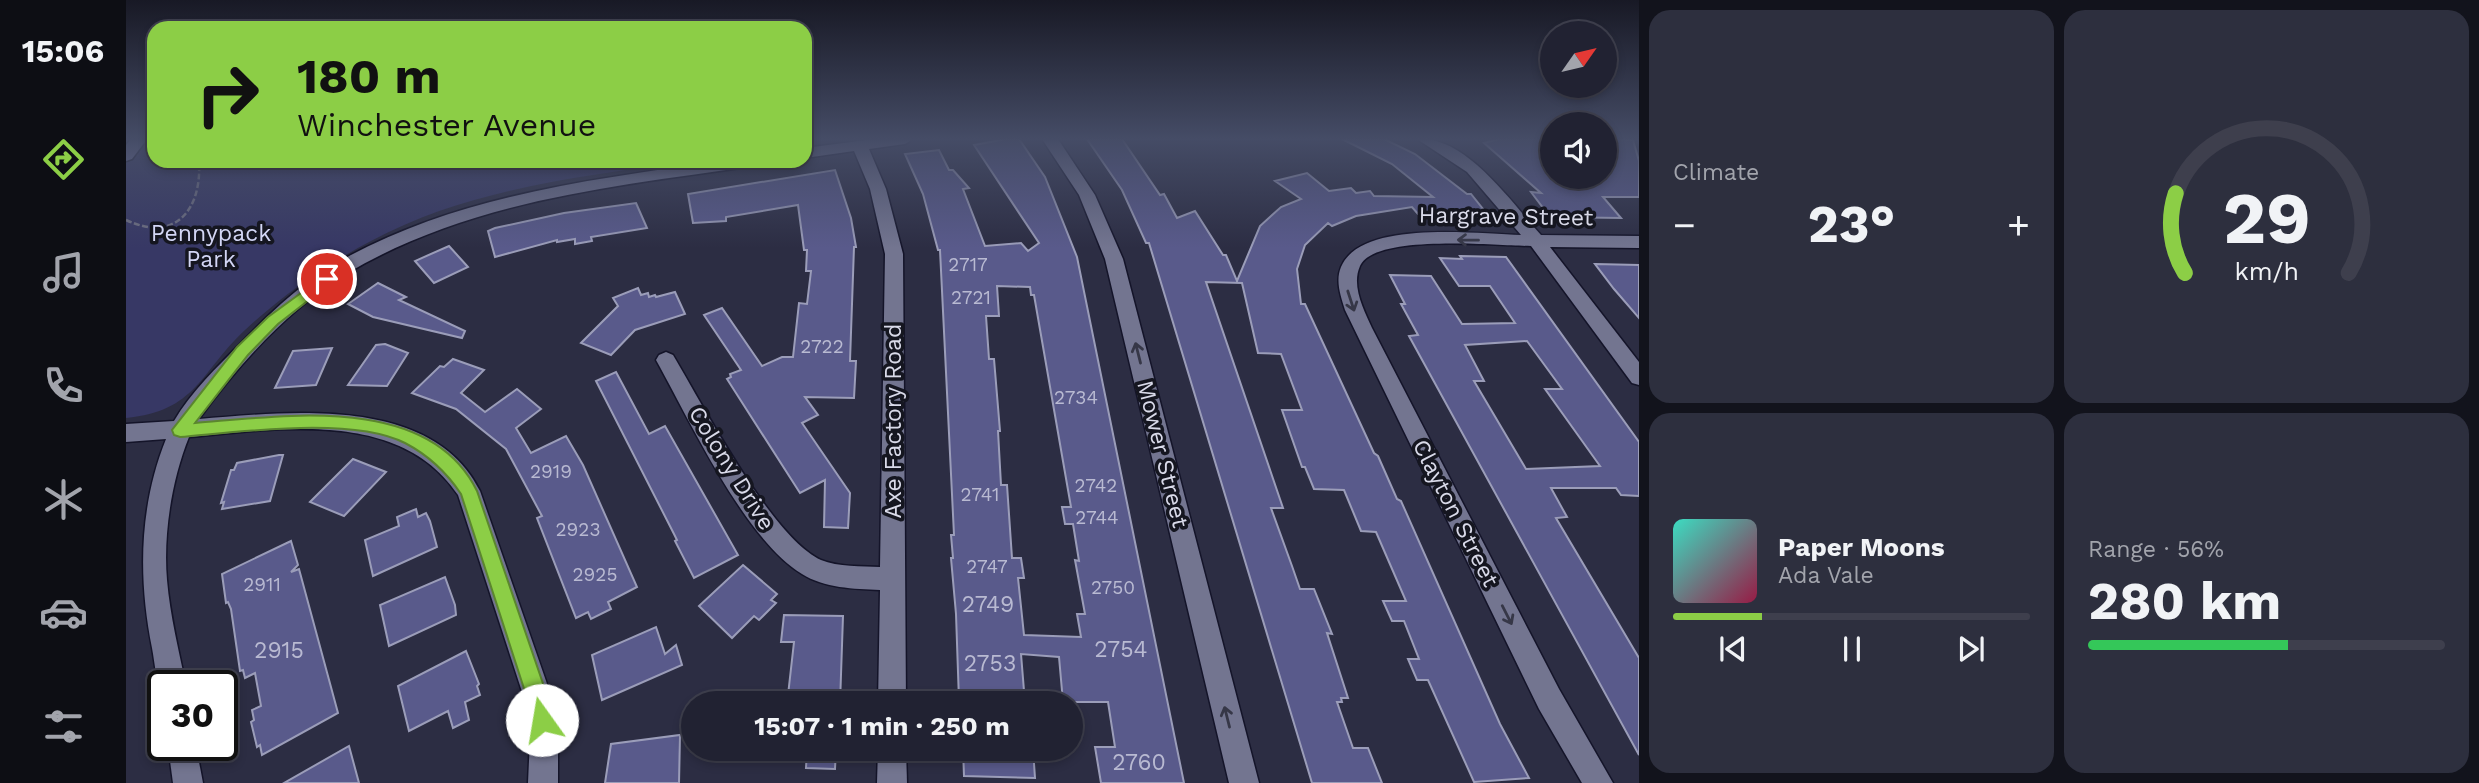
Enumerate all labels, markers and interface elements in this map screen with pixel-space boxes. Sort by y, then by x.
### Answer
north arrow [1540,21,1617,98]
map controls [1540,21,1617,189]
text: 15:06 [22,32,104,70]
text: 180 m [297,47,441,105]
icon: right [182,49,273,140]
text: Winchester Avenue [297,106,596,144]
button: sound [1540,112,1617,189]
icon: directions [39,135,88,184]
text: Climate [1673,159,1759,186]
text: 29 [2222,175,2311,261]
text: 23° [1808,194,1895,255]
street label: Hargrave Street [1418,201,1594,232]
text: − [1673,203,1696,247]
text: + [2007,203,2030,247]
park label: Pennypack Park [151,220,271,273]
one-way arrow [1457,233,1480,247]
icon: music [39,248,88,297]
pin [297,249,357,309]
house number: 2717 [948,253,988,276]
text: km/h [2234,256,2299,285]
icon: arrive [308,260,346,298]
house number: 2721 [951,286,991,309]
one-way arrow [1346,290,1359,312]
street label: Axe Factory Road [880,324,907,518]
house number: 2722 [800,335,844,358]
one-way arrow [1131,342,1144,364]
icon: phone [39,361,88,410]
street label: Mower Street [1131,378,1194,531]
house number: 2734 [1054,386,1098,409]
street label: Colony Drive [683,401,780,535]
street label: Clayton Street [1407,435,1504,592]
house number: 2919 [530,460,572,483]
house number: 2742 [1075,474,1117,497]
icon: climate [39,475,88,524]
house number: 2741 [961,483,999,506]
house number: 2744 [1075,506,1119,529]
house number: 2923 [556,518,600,541]
text: Paper Moons [1778,532,1945,562]
text: Range · 56% [2088,536,2224,563]
house number: 2747 [966,555,1008,578]
text: Ada Vale [1778,562,1874,589]
house number: 2925 [573,563,617,586]
text: 280 km [2088,571,2281,632]
house number: 2911 [243,573,281,596]
house number: 2750 [1091,576,1135,599]
icon: car [39,588,88,637]
house number: 2749 [962,591,1014,618]
one-way arrow [1500,604,1514,624]
icon: previous [1714,630,1752,668]
icon: pause [1833,630,1871,668]
icon: next [1952,630,1990,668]
house number: 2754 [1094,636,1148,663]
house number: 2915 [254,637,304,664]
house number: 2753 [964,650,1016,677]
speed limit sign: 30 [147,670,238,761]
position arrow [505,683,579,757]
icon: filters [39,702,88,751]
one-way arrow [1220,706,1233,729]
text: 15:07 · 1 min · 250 m [754,711,1010,741]
house number: 2760 [1112,749,1166,776]

